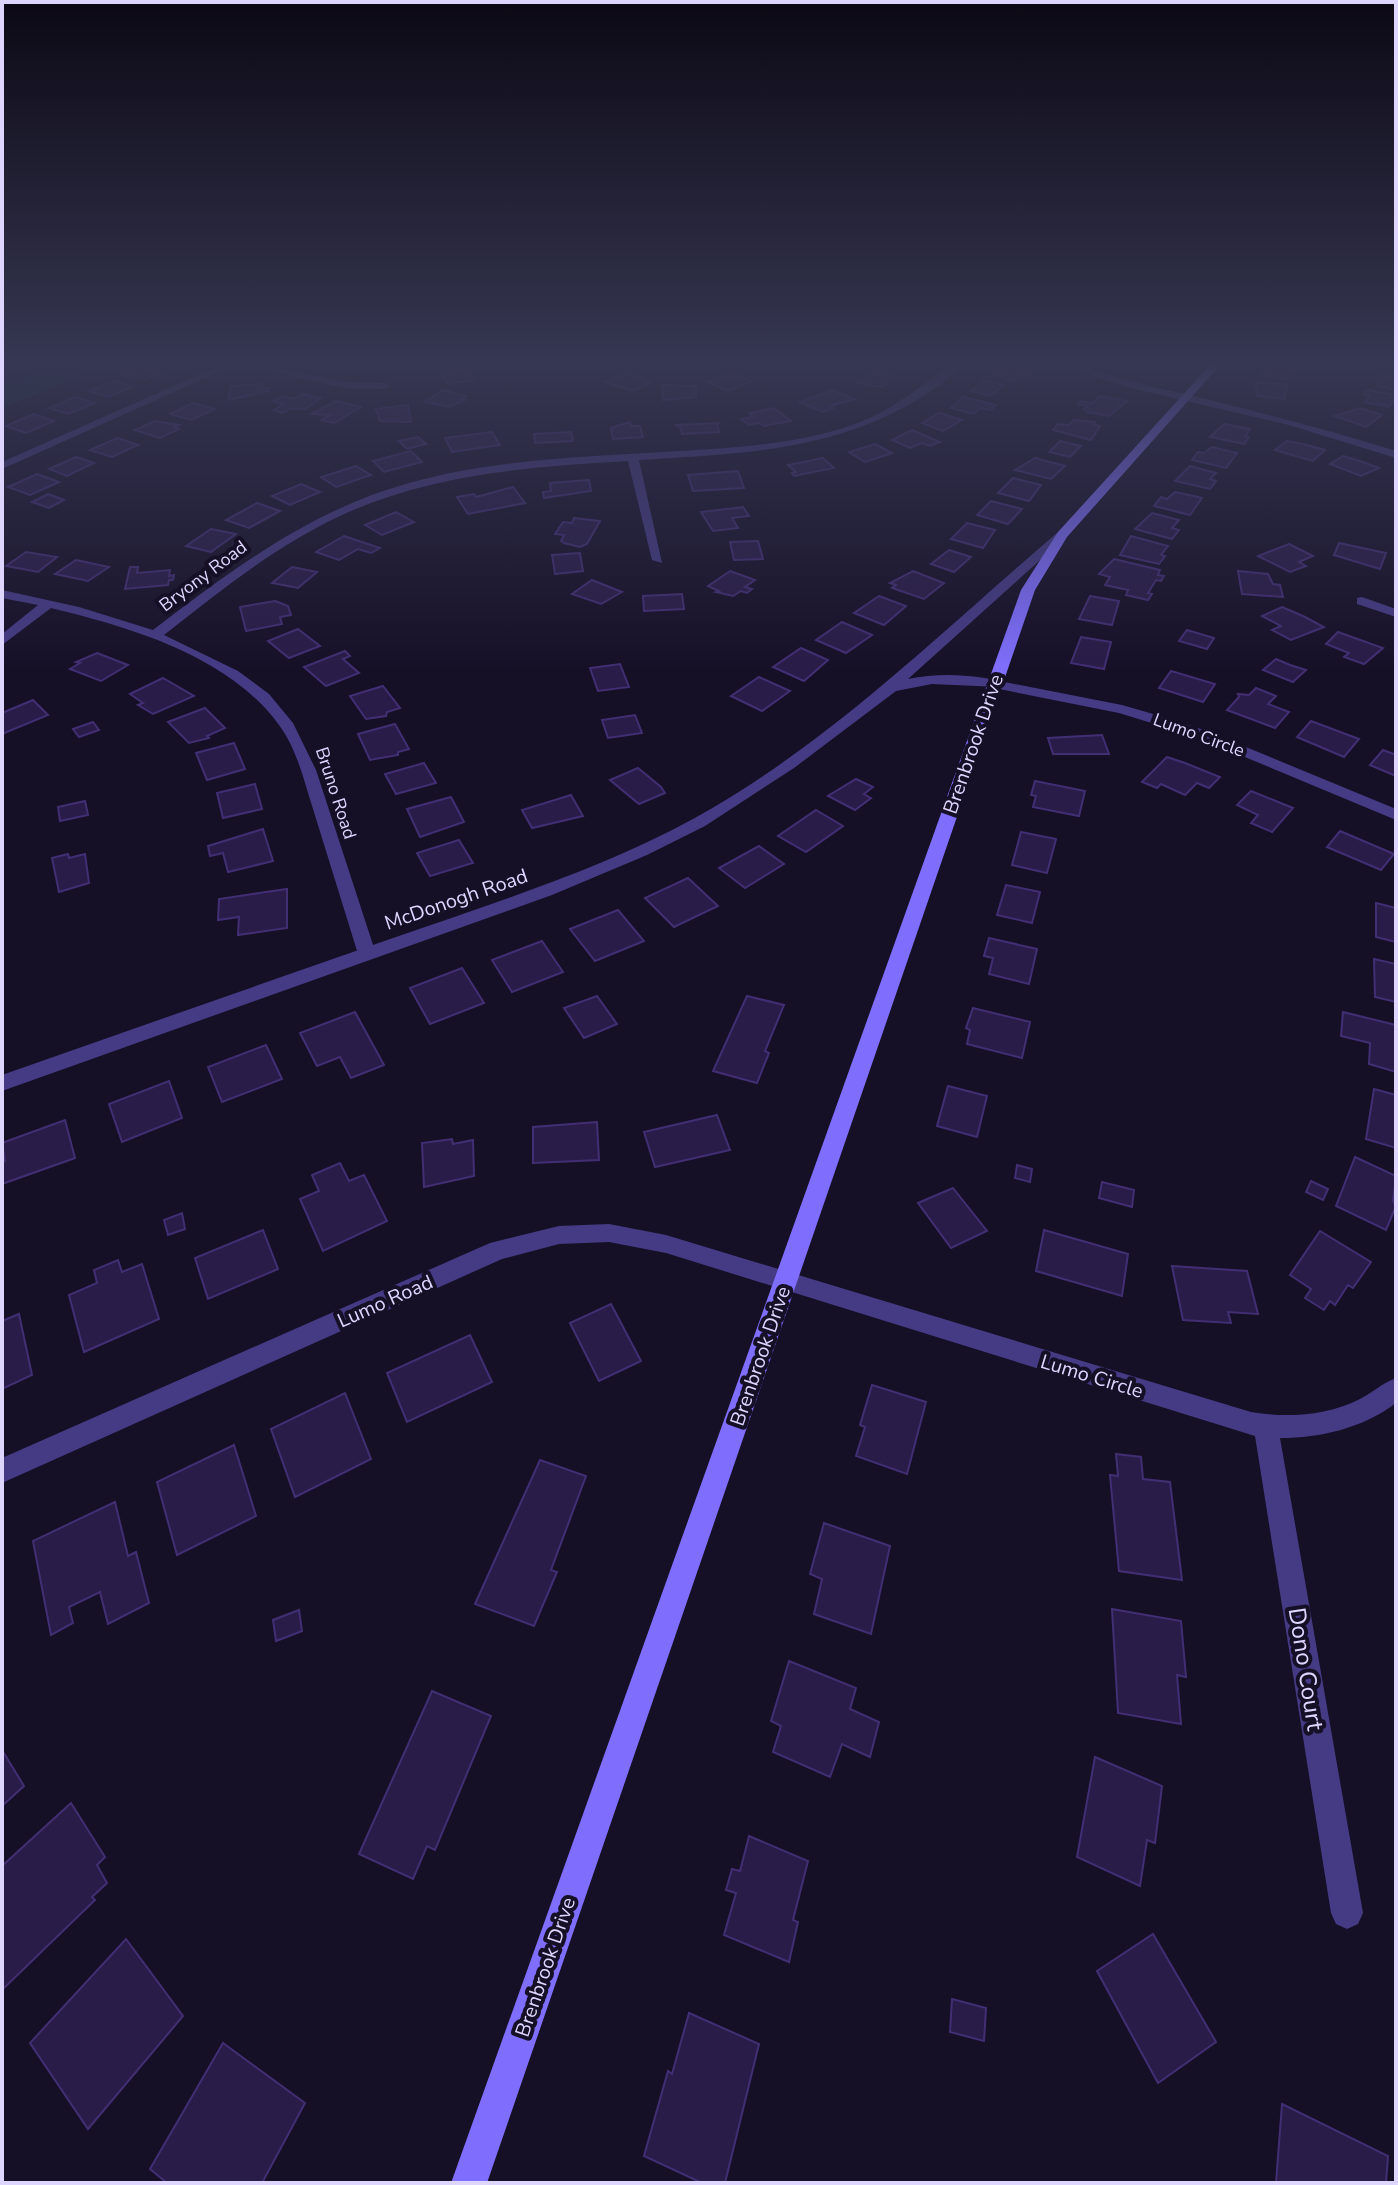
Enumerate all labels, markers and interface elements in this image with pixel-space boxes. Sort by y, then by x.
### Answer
street label: Bryony Road [154,535,252,617]
street label: Brenbrook Drive [937,671,1010,818]
street label: Lumo Circle [1150,707,1248,763]
street label: Bruno Road [310,744,362,842]
street label: McDonogh Road [381,862,531,937]
street label: Lumo Road [333,1268,437,1334]
street label: Brenbrook Drive [724,1283,797,1430]
street label: Lumo Circle [1037,1348,1147,1405]
street label: Dono Court [1280,1605,1332,1733]
street label: Brenbrook Drive [509,1894,582,2041]

